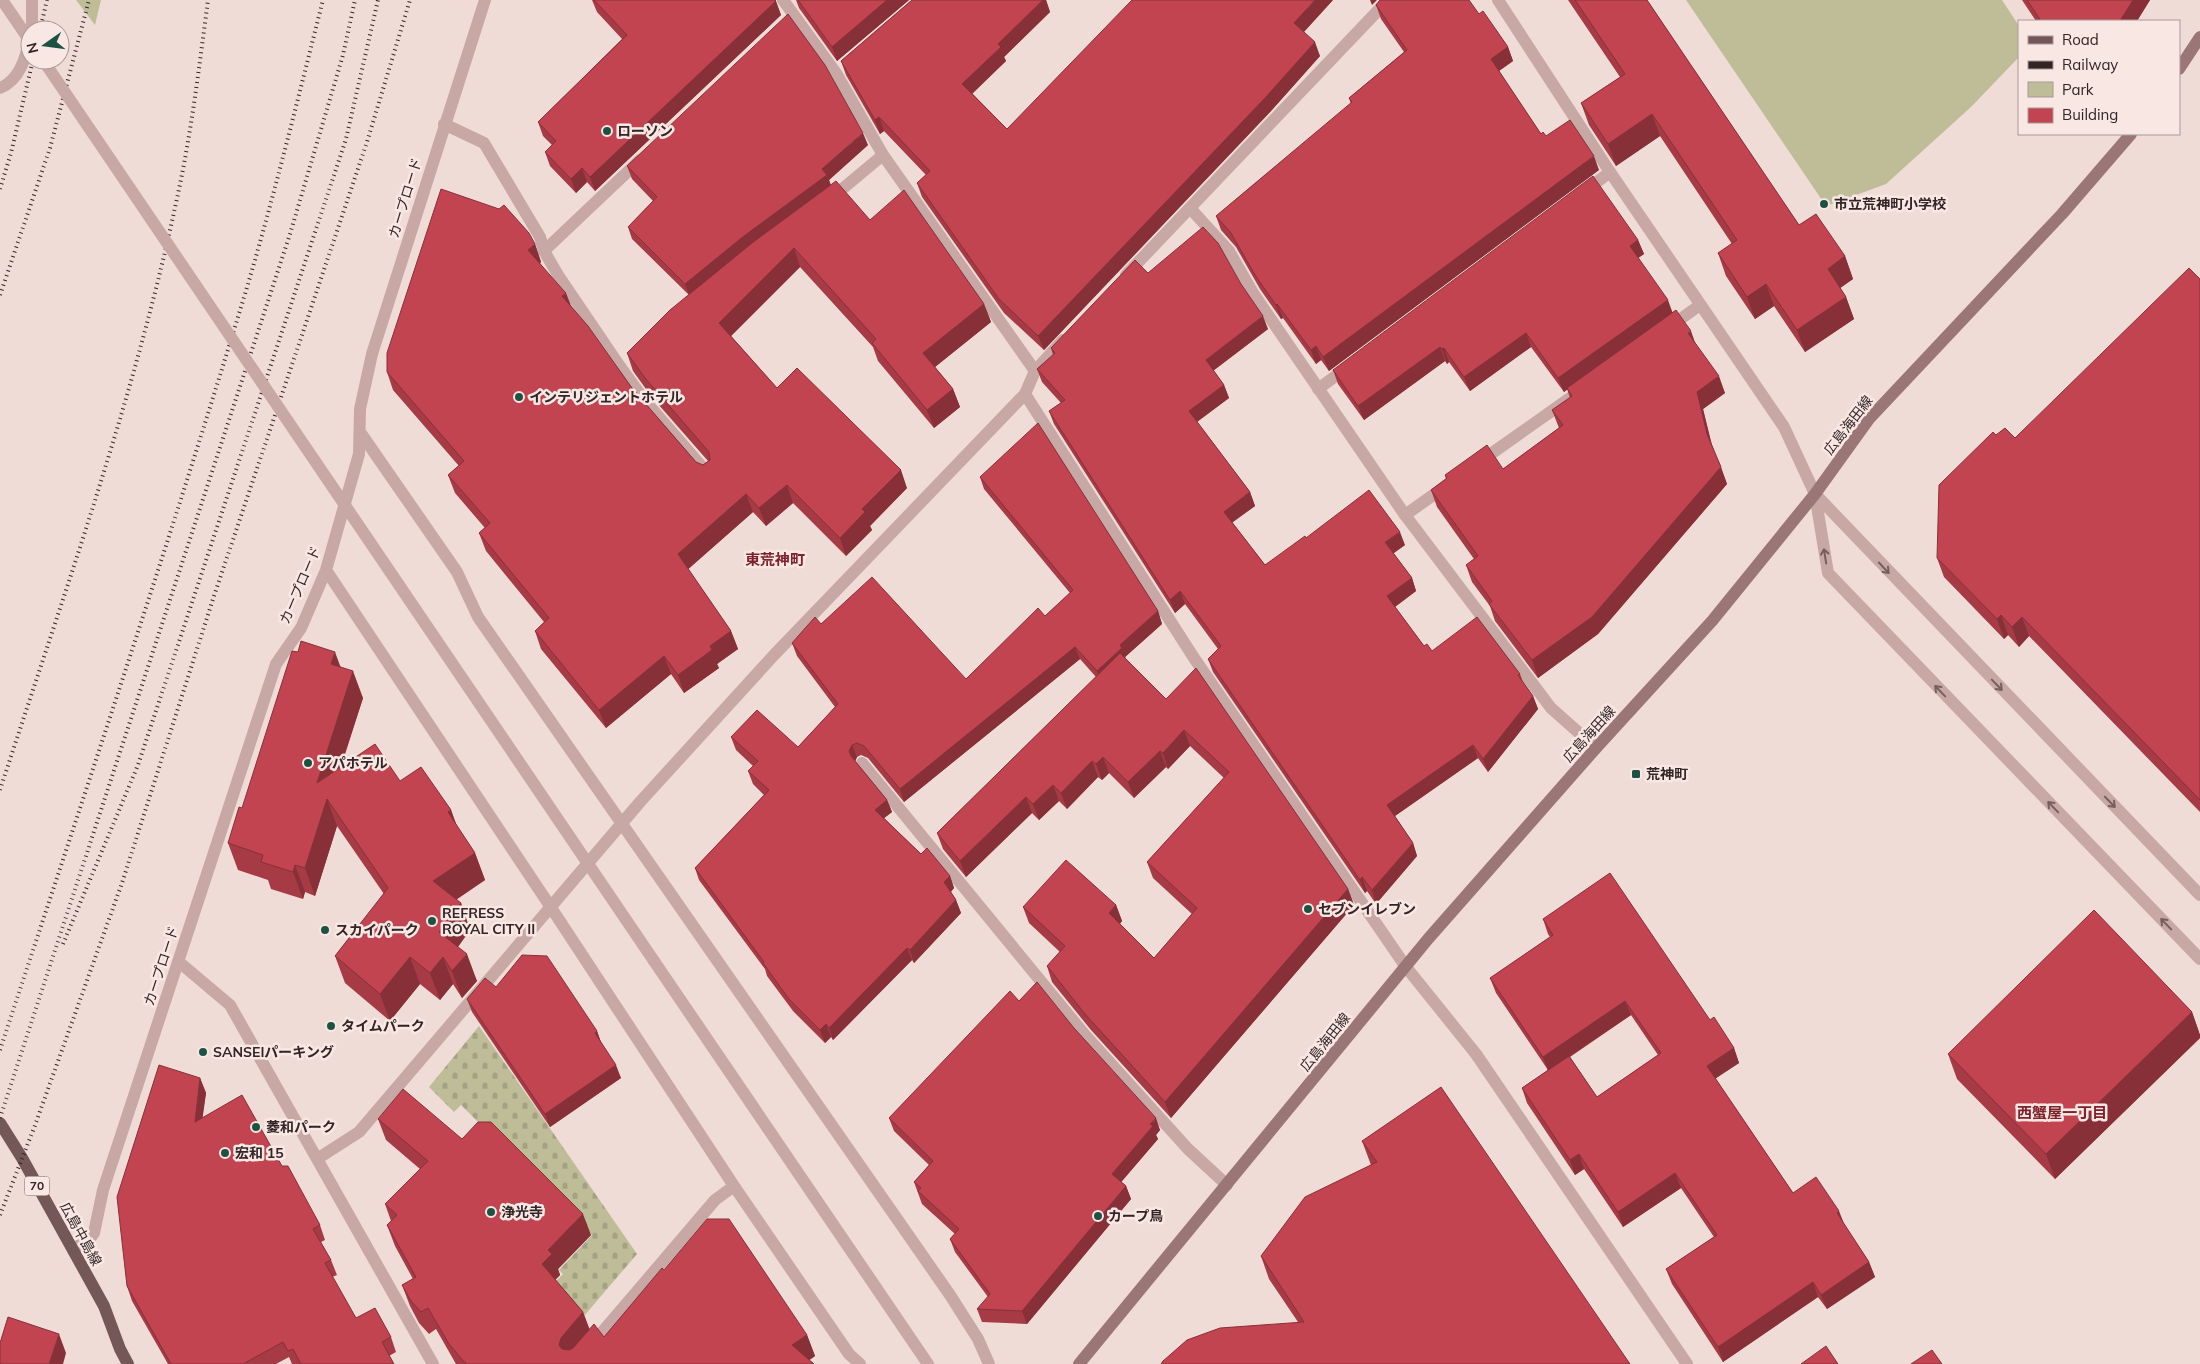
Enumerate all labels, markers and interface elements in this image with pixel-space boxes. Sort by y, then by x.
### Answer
north arrow [20,20,70,70]
legend [2018,20,2180,135]
text: Road [2062,30,2099,49]
text: N [22,41,42,55]
text: Railway [2062,55,2118,74]
text: Park [2062,80,2094,99]
text: Building [2062,105,2118,124]
place label: ローソン [617,122,673,140]
marker: ローソン [601,125,613,137]
street label: カープロード [384,156,426,240]
place label: 市立荒神町小学校 [1834,195,1946,213]
marker: 市立荒神町小学校 [1818,198,1830,210]
place label: インテリジェントホテル [529,388,683,406]
marker: インテリジェントホテル [513,391,525,403]
street label: 広島海田線 [1819,392,1877,458]
street label: カープロード [275,543,325,627]
one-way arrow [1820,548,1830,564]
district label: 東荒神町 [745,550,805,569]
one-way arrow [1878,562,1890,574]
one-way arrow [1991,679,2003,691]
one-way arrow [1934,684,1946,697]
street label: 広島海田線 [1559,702,1619,766]
place label: アパホテル [318,754,388,772]
marker: アパホテル [302,757,314,769]
place label: 荒神町 [1646,765,1688,783]
marker: 荒神町 [1630,768,1642,780]
one-way arrow [2104,795,2116,808]
one-way arrow [2047,801,2059,814]
place label: セブンイレブン [1318,900,1416,918]
marker: セブンイレブン [1302,903,1314,915]
place label: REFRESS ROYAL CITY II [442,904,535,938]
marker: REFRESS ROYAL CITY II [426,915,438,927]
one-way arrow [2160,918,2172,930]
place label: スカイパーク [335,921,419,939]
street label: カープロード [140,924,182,1008]
marker: スカイパーク [319,924,331,936]
street label: 広島海田線 [1296,1009,1354,1075]
place label: タイムパーク [341,1017,425,1035]
marker: タイムパーク [325,1020,337,1032]
place label: SANSEIパーキング [213,1043,334,1061]
marker: SANSEIパーキング [197,1046,209,1058]
district label: 西蟹屋一丁目 [2017,1103,2107,1122]
place label: 菱和パーク [266,1118,336,1136]
marker: 菱和パーク [250,1121,262,1133]
place label: 宏和 15 [235,1144,284,1162]
marker: 宏和 15 [219,1147,231,1159]
road number: 70 [24,1176,50,1196]
street label: 広島中島線 [56,1199,106,1269]
place label: 浄光寺 [501,1203,543,1221]
marker: 浄光寺 [485,1206,497,1218]
place label: カープ鳥 [1108,1207,1163,1225]
marker: カープ鳥 [1092,1210,1104,1222]

